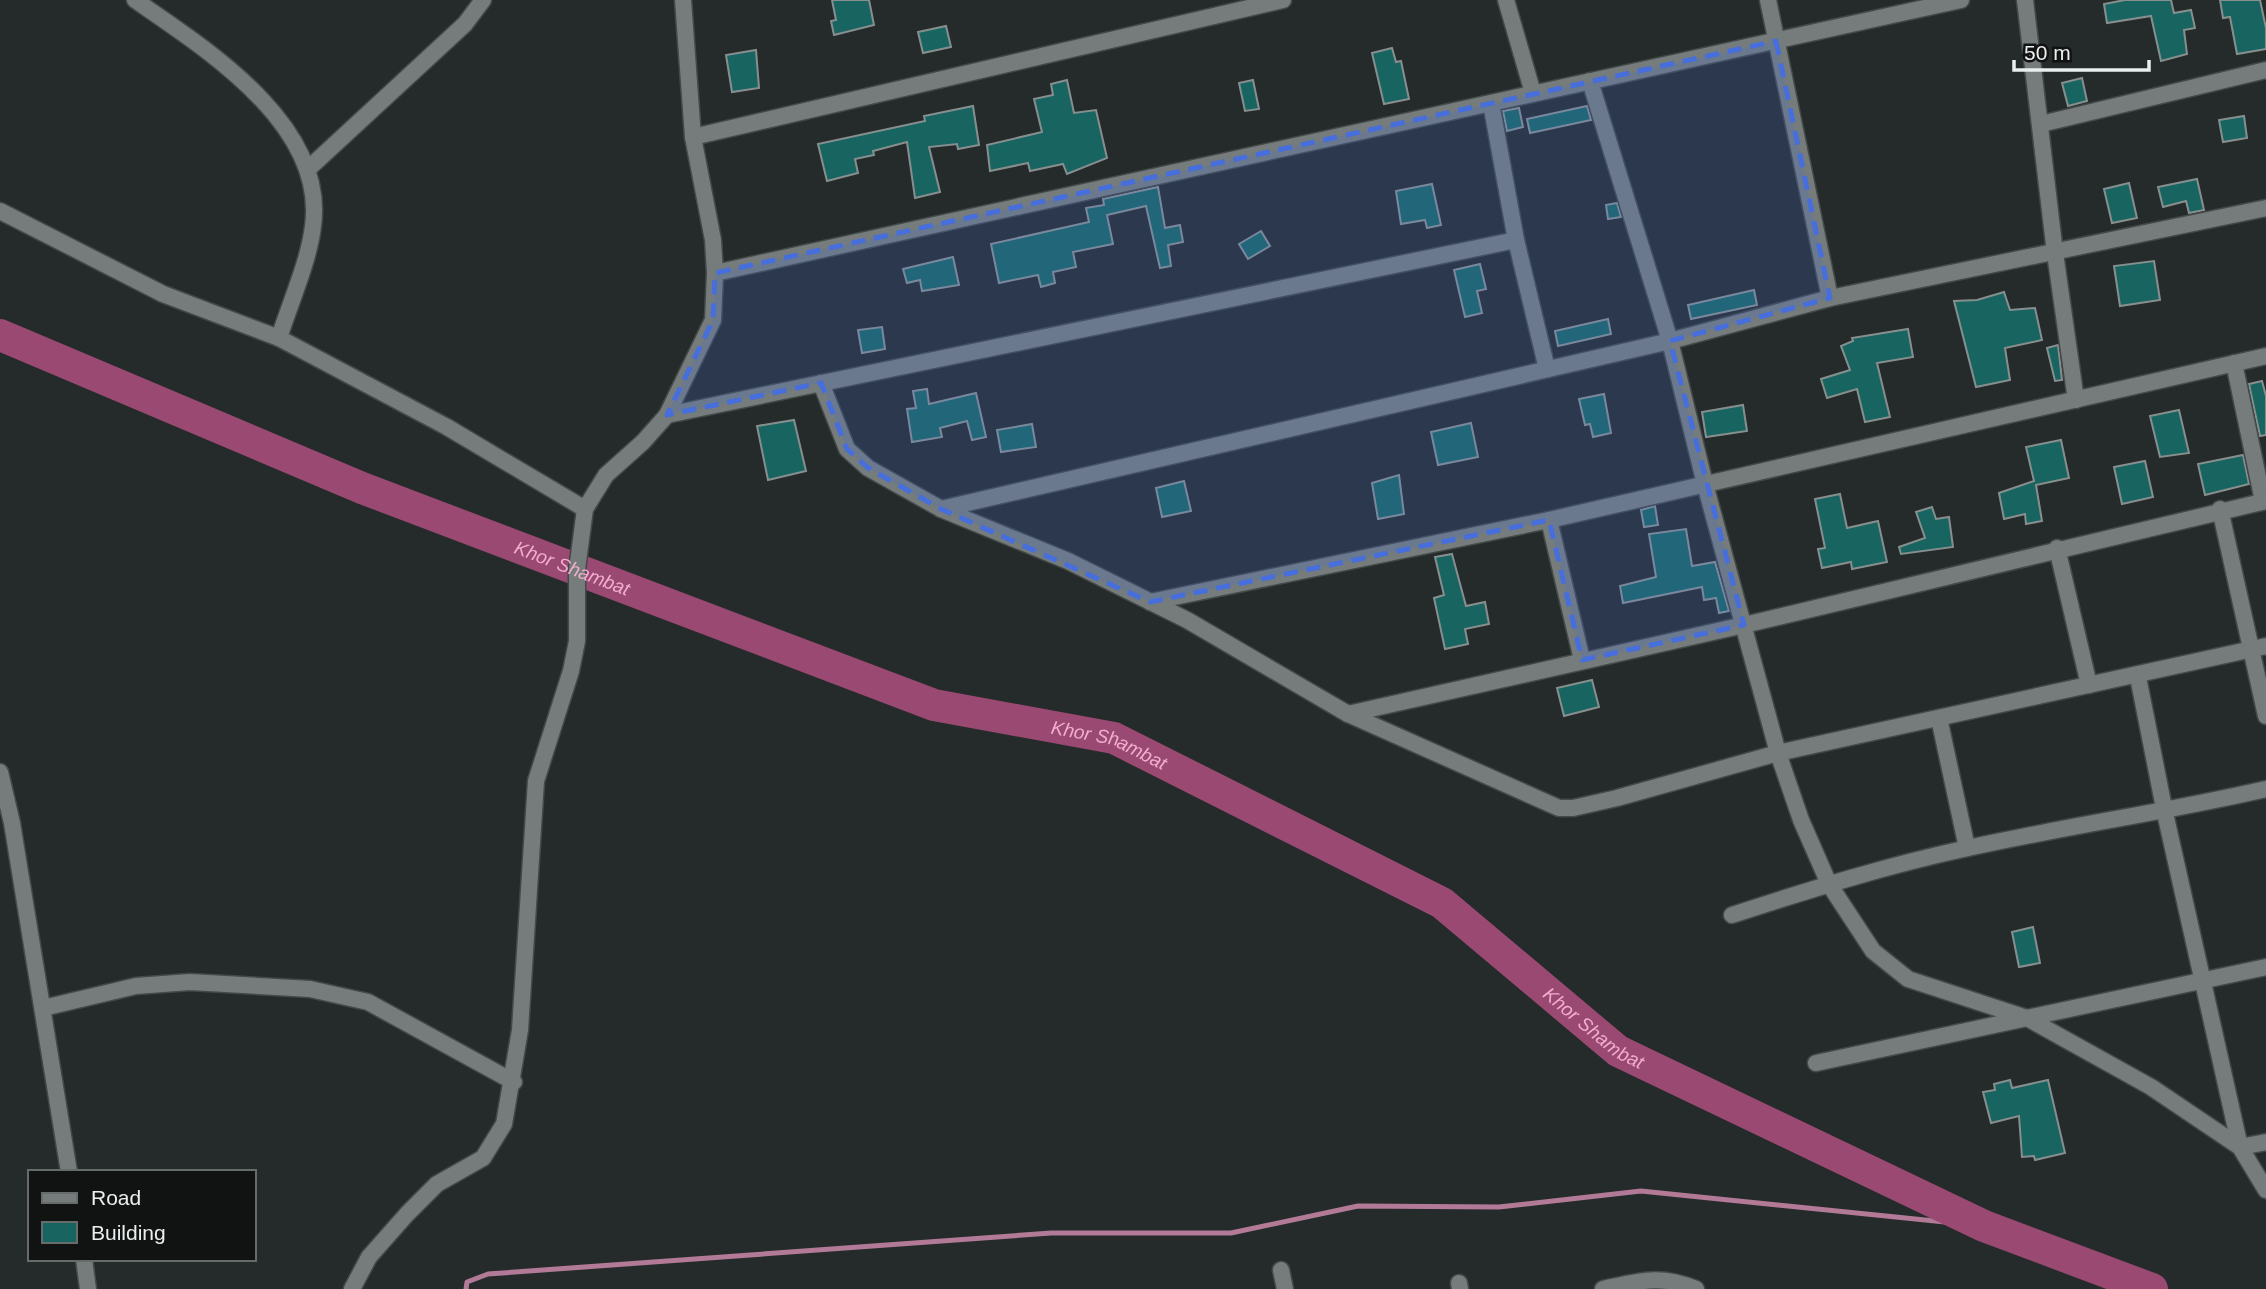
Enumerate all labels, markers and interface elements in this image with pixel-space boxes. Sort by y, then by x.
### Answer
scale bar [2014,28,2149,72]
text: 50 m [2024,41,2071,64]
water label: Khor Shambat [512,536,634,599]
water label: Khor Shambat [1050,716,1171,774]
water label: Khor Shambat [1540,983,1648,1073]
legend [28,1170,256,1261]
text: Road [91,1186,141,1209]
text: Building [91,1221,166,1244]

